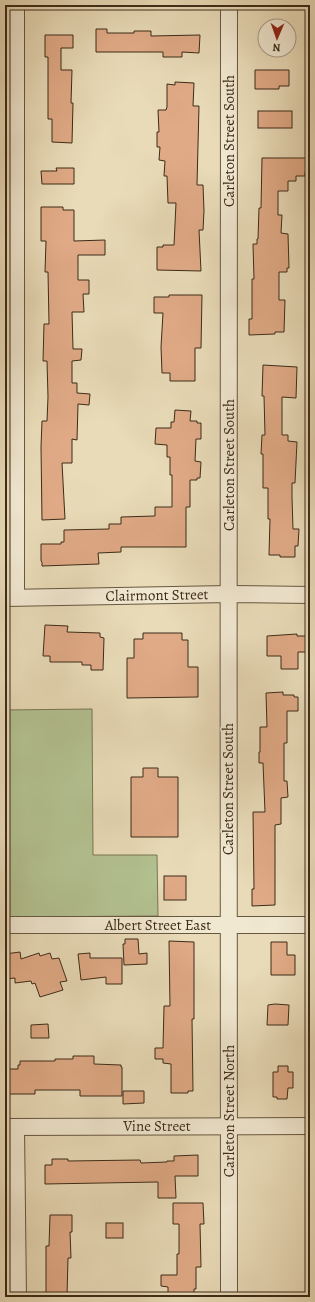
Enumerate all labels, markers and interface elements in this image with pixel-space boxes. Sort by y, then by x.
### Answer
north arrow [257,18,297,58]
text: N [272,40,281,55]
street label: Carleton Street South [219,75,239,207]
street label: Carleton Street South [219,399,239,531]
street label: Clairmont Street [105,584,209,606]
street label: Carleton Street South [218,723,238,855]
street label: Albert Street East [104,915,211,935]
street label: Carleton Street North [219,1045,239,1177]
street label: Vine Street [122,1116,191,1136]

